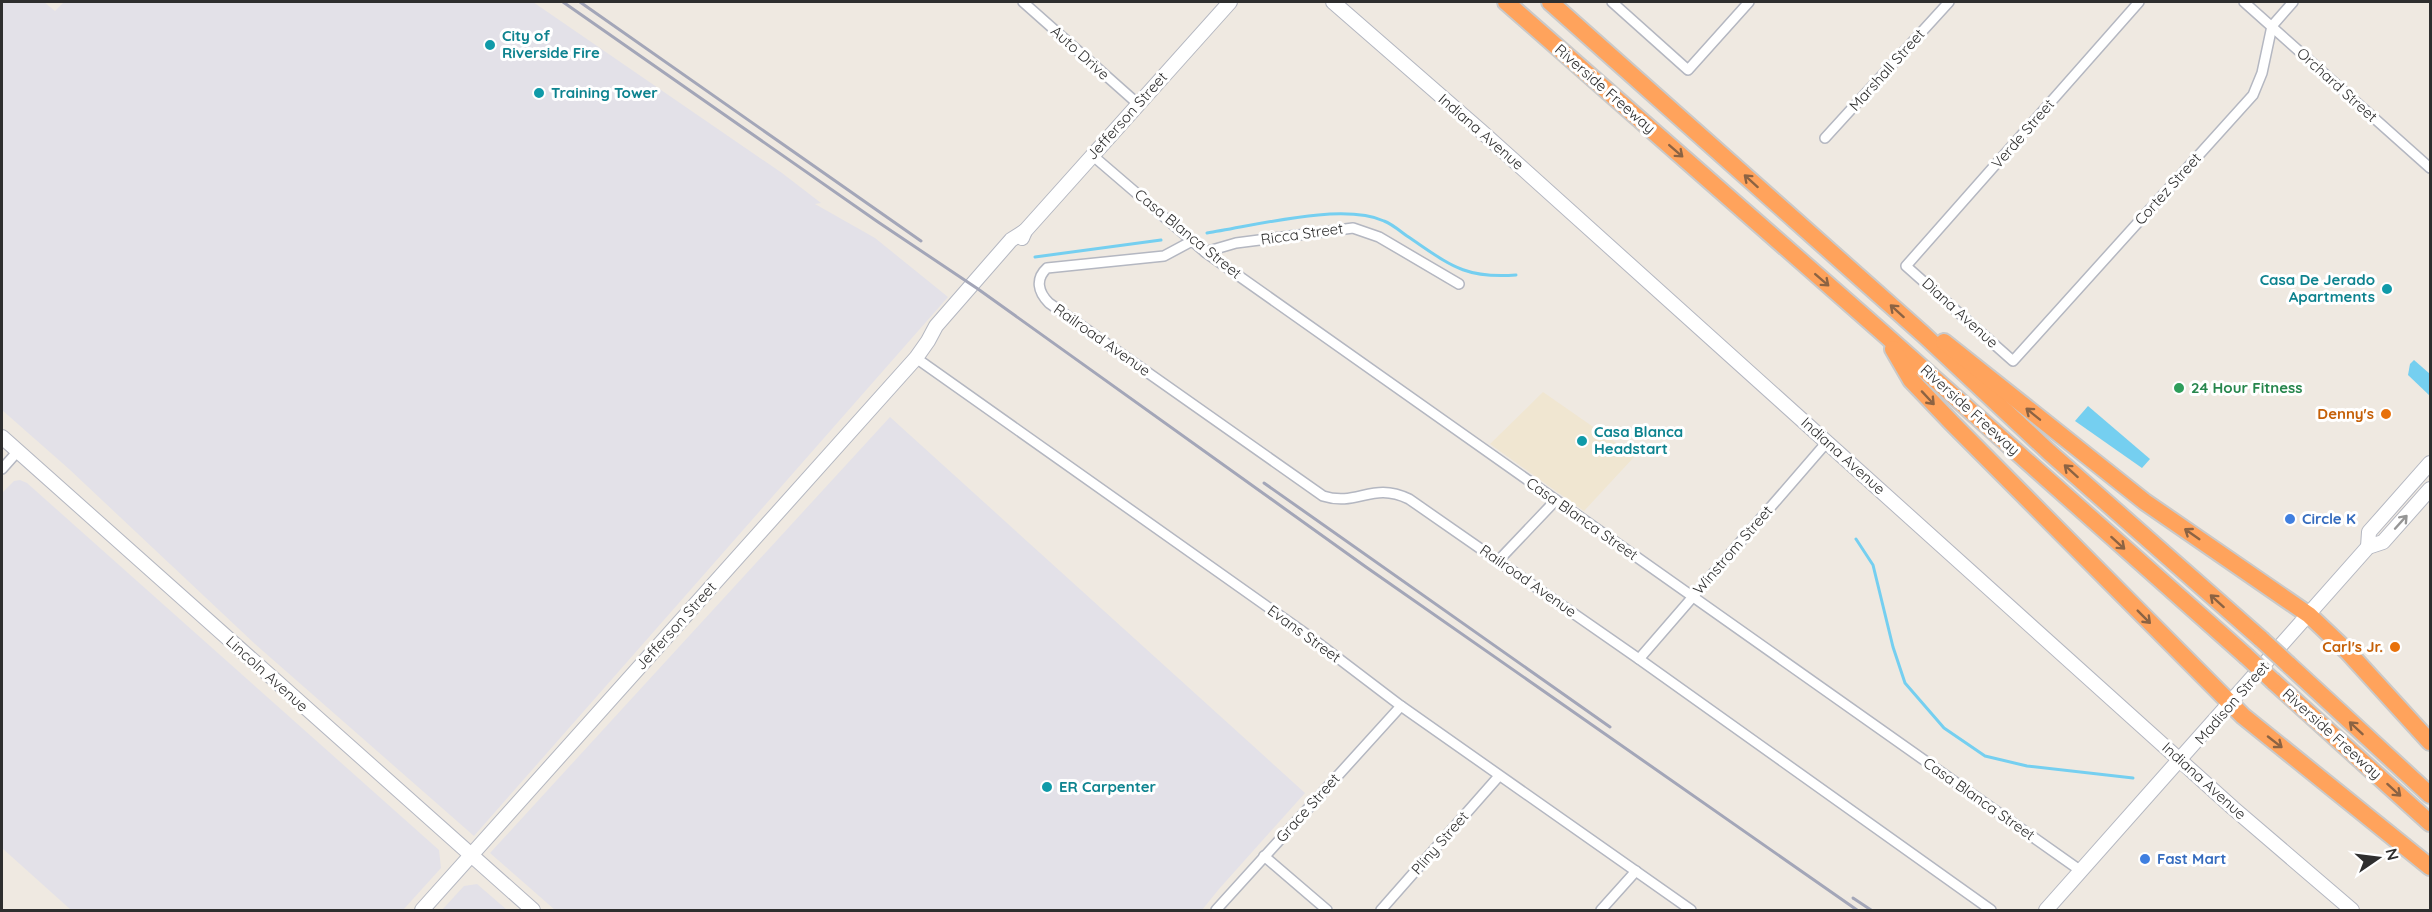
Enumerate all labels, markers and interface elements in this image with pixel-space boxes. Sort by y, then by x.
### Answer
street label: Auto Drive [1047,21,1114,84]
street label: Marshall Street [1845,25,1928,115]
place label: City of Riverside Fire [502,26,600,62]
marker: City of Riverside Fire [483,38,497,52]
street label: Riverside Freeway [1551,40,1659,137]
street label: Orchard Street [2293,43,2382,126]
street label: Jefferson Street [1082,68,1171,164]
place label: Training Tower [551,83,658,102]
marker: Training Tower [532,86,546,100]
street label: Indiana Avenue [1435,89,1528,174]
street label: Verde Street [1987,95,2058,172]
one-way arrow [1668,144,1683,158]
street label: Cortez Street [2130,149,2205,229]
one-way arrow [1744,174,1759,188]
street label: Casa Blanca Street [1131,185,1246,283]
street label: Ricca Street [1260,218,1344,249]
place label: Casa De Jerado Apartments [2260,270,2375,306]
one-way arrow [1814,272,1830,286]
street label: Diana Avenue [1918,273,2002,352]
marker: Casa De Jerado Apartments [2380,282,2394,296]
street label: Railroad Avenue [1050,299,1154,380]
one-way arrow [1889,304,1904,318]
street label: Riverside Freeway [1917,360,2024,459]
place label: 24 Hour Fitness [2191,378,2303,397]
marker: 24 Hour Fitness [2172,381,2186,395]
one-way arrow [1921,390,1935,405]
place label: Denny's [2317,404,2374,423]
one-way arrow [2026,407,2041,421]
marker: Denny's [2379,407,2393,421]
street label: Indiana Avenue [1797,413,1889,498]
place label: Casa Blanca Headstart [1594,422,1683,458]
marker: Casa Blanca Headstart [1575,434,1589,448]
one-way arrow [2063,465,2079,478]
street label: Casa Blanca Street [1523,473,1642,564]
street label: Winstrom Street [1689,501,1776,598]
place label: Circle K [2302,509,2356,528]
marker: Circle K [2283,512,2297,526]
one-way arrow [2394,515,2408,530]
one-way arrow [2184,528,2200,540]
one-way arrow [2110,536,2125,550]
street label: Railroad Avenue [1476,540,1580,621]
street label: Jefferson Street [631,578,720,674]
one-way arrow [2210,594,2225,608]
street label: Evans Street [1264,601,1345,667]
one-way arrow [2136,610,2151,625]
street label: Lincoln Avenue [222,632,312,716]
place label: Carl's Jr. [2322,637,2383,656]
marker: Carl's Jr. [2388,640,2402,654]
street label: Madison Street [2190,657,2273,748]
street label: Riverside Freeway [2279,684,2386,783]
one-way arrow [2348,720,2363,735]
one-way arrow [2267,735,2283,748]
street label: Indiana Avenue [2158,738,2250,823]
street label: Casa Blanca Street [1920,753,2039,844]
street label: Grace Street [1272,769,1344,846]
place label: ER Carpenter [1059,777,1157,796]
marker: ER Carpenter [1040,780,1054,794]
one-way arrow [2386,783,2401,797]
street label: Pliny Street [1407,807,1472,878]
north arrow [2348,828,2408,888]
text: N [2381,846,2404,862]
place label: Fast Mart [2157,849,2226,868]
marker: Fast Mart [2138,852,2152,866]

